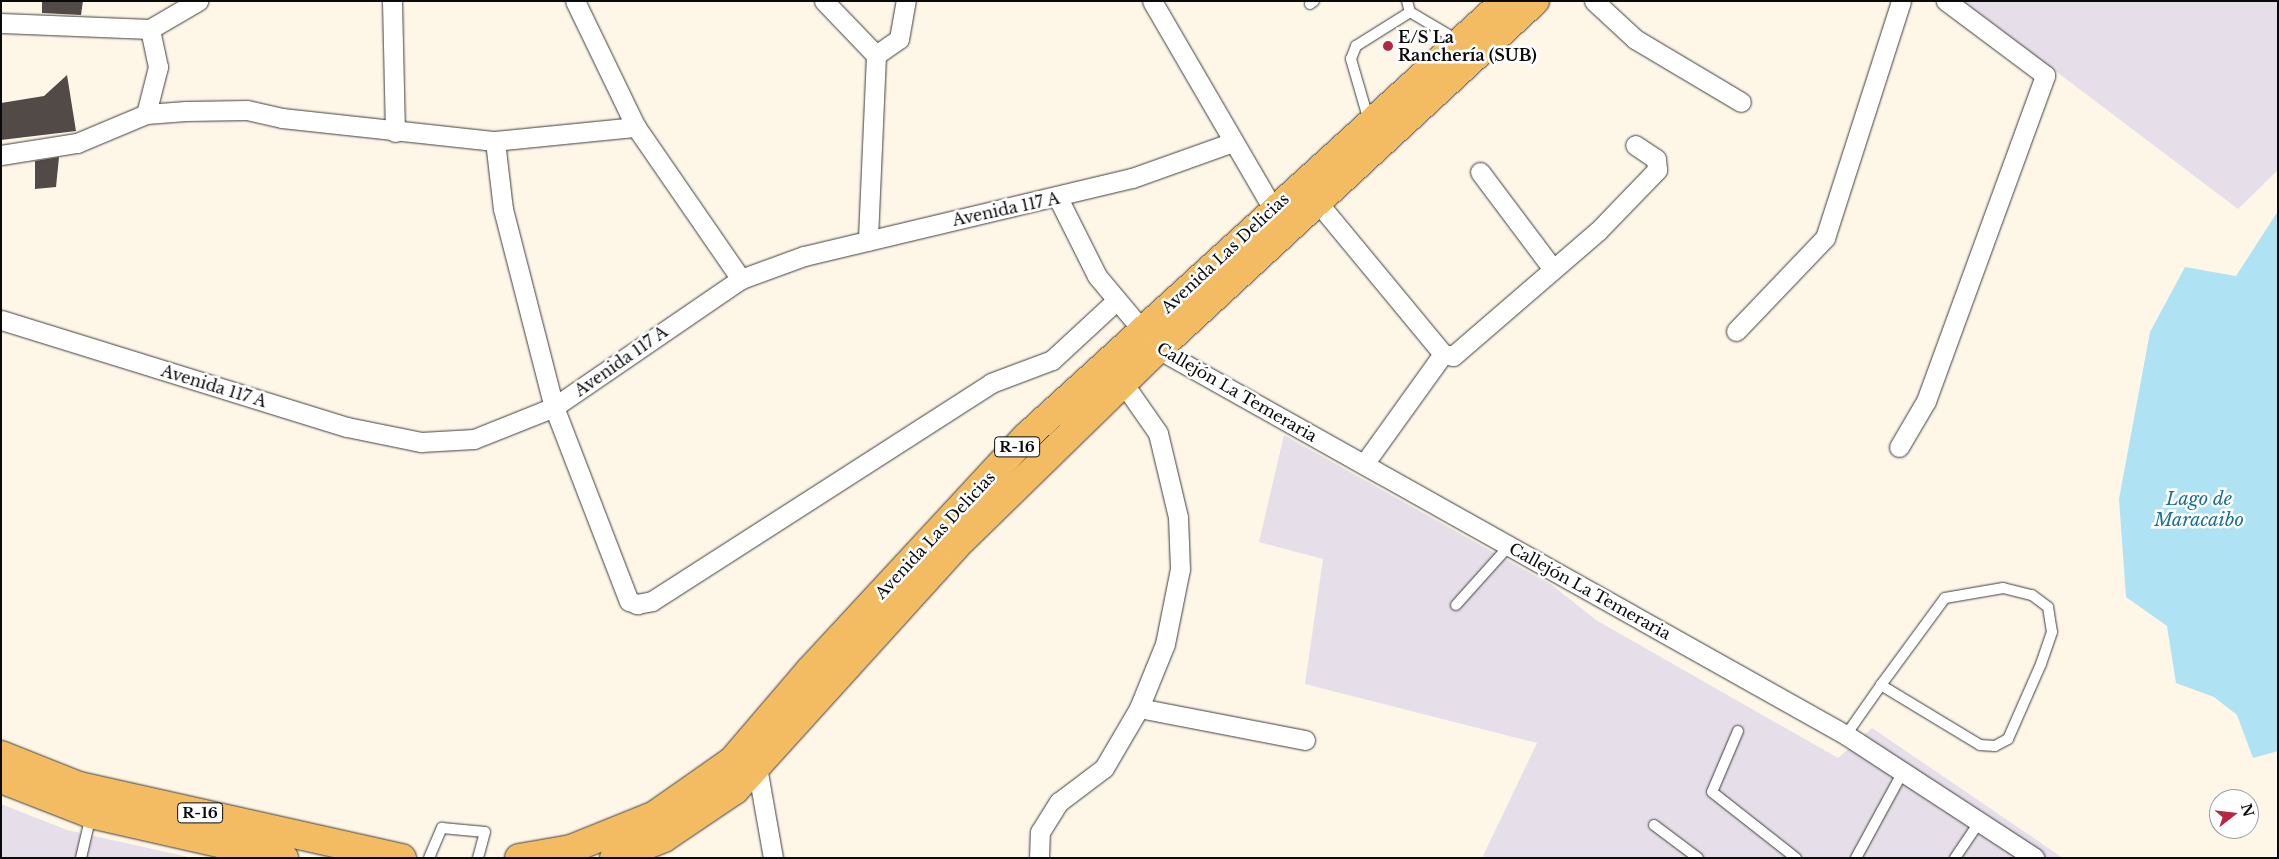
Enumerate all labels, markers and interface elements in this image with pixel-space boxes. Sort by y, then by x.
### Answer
place label: E/S La Ranchería (SUB) [1398,27,1537,65]
marker: E/S La Ranchería (SUB) [1382,40,1394,52]
street label: Avenida 117 A [950,188,1062,230]
street label: Avenida Las Delicias [1157,189,1293,317]
street label: Avenida 117 A [570,322,672,400]
street label: Callejón La Temeraria [1153,338,1321,446]
street label: Avenida 117 A [159,361,269,411]
road number: R-16 [993,434,1041,460]
street label: Avenida Las Delicias [871,467,999,603]
water label: Lago de Maracaibo [2154,489,2244,532]
street label: Callejón La Temeraria [1506,538,1674,644]
north arrow [2209,789,2259,839]
road number: R-16 [176,800,224,826]
text: N [2237,801,2258,819]

